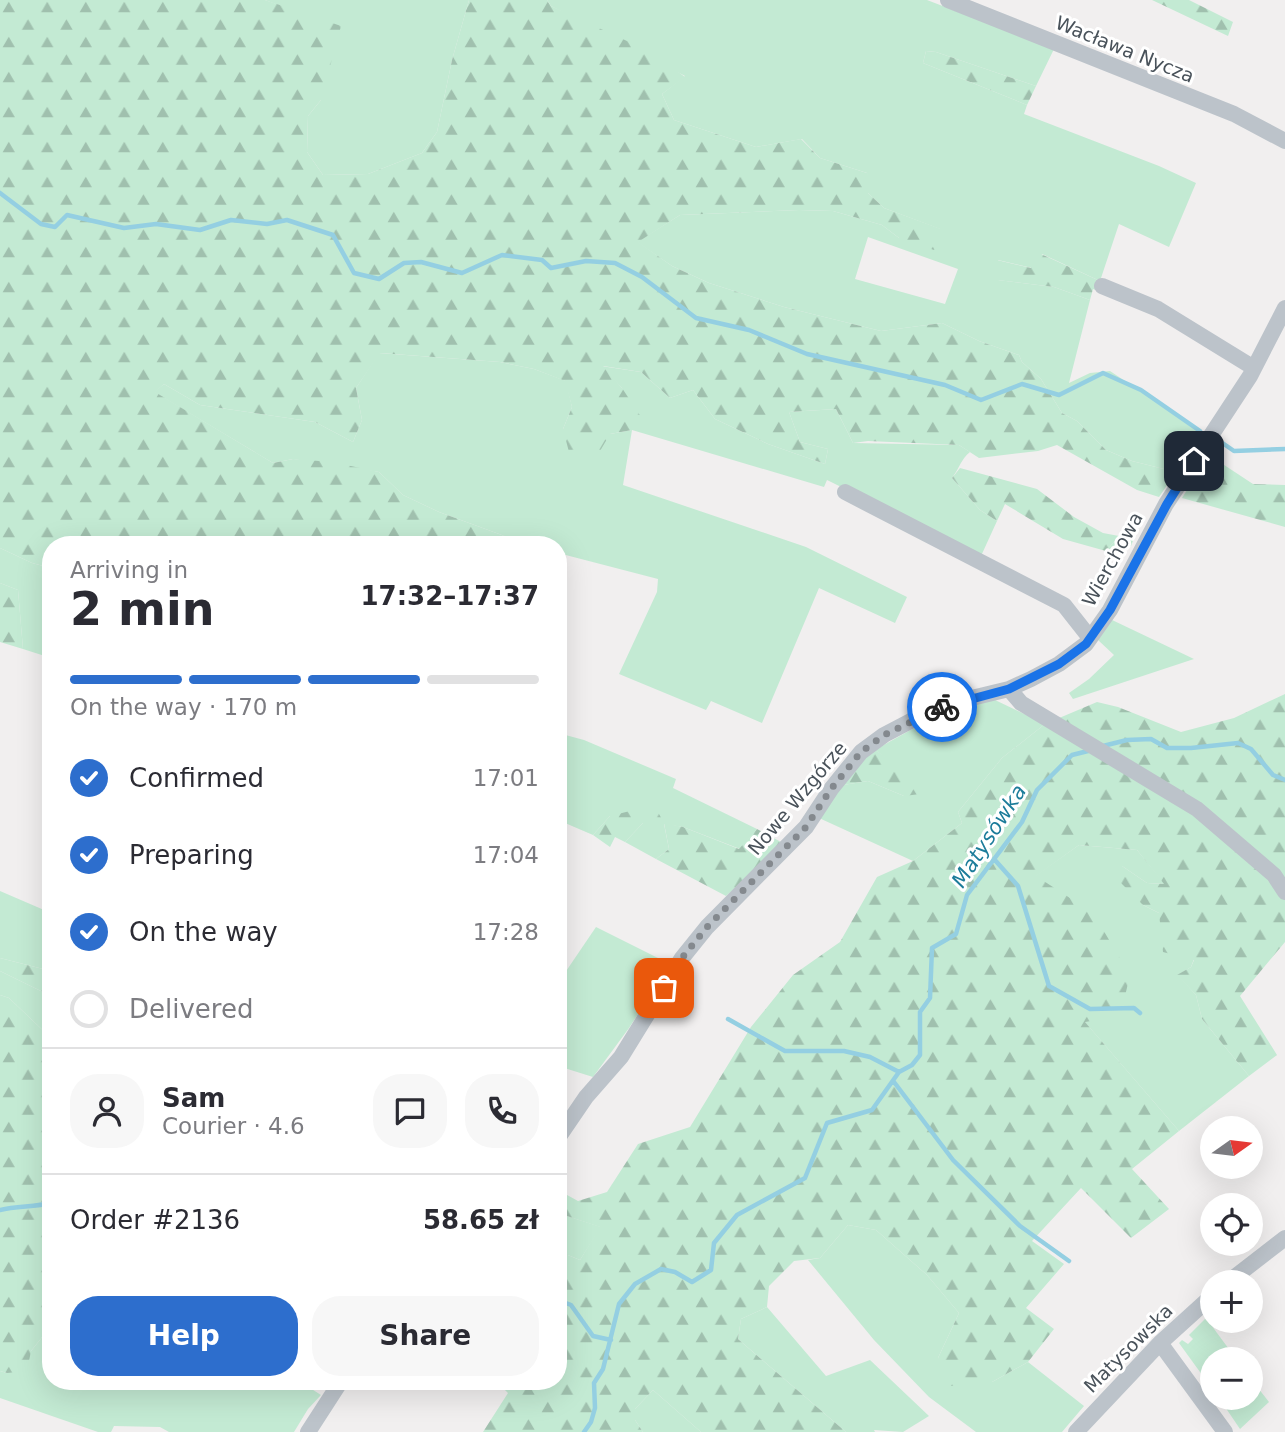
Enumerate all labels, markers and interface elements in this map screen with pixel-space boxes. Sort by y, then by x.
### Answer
street label: Wacława Nycza [1053,11,1197,87]
pin [1164,431,1224,491]
icon: home [1175,442,1213,480]
street label: Wierchowa [1077,508,1147,610]
text: Arriving in [70,557,188,583]
text: 17:32–17:37 [360,581,539,611]
text: 2 min [70,582,214,636]
courier [907,672,977,742]
icon: bike [923,688,961,726]
text: On the way · 170 m [70,694,297,720]
street label: Nowe Wzgórze [743,737,851,859]
icon: check [70,759,108,797]
text: Confirmed [129,763,264,793]
text: 17:01 [473,765,539,791]
water label: Matysówka [947,780,1031,892]
icon: check [70,836,108,874]
text: Preparing [129,840,254,870]
text: 17:04 [473,842,539,868]
icon: check [70,913,108,951]
text: On the way [129,917,278,947]
text: 17:28 [473,919,539,945]
pin [634,958,694,1018]
icon: bag [645,969,683,1007]
text: Delivered [129,994,253,1024]
button: person [70,1074,144,1148]
button: chat [373,1074,447,1148]
button: phone [465,1074,539,1148]
text: Sam [162,1083,225,1113]
text: Courier · 4.6 [162,1113,305,1139]
north arrow [1200,1116,1264,1180]
map controls [1200,1116,1263,1410]
button: locate [1200,1193,1263,1256]
text: Order #2136 [70,1205,240,1235]
text: 58.65 zł [423,1205,539,1235]
button: + [1200,1270,1263,1333]
button: Help [70,1296,298,1376]
button: Share [312,1296,539,1376]
street label: Matysowska [1079,1299,1177,1397]
button: − [1200,1347,1263,1410]

